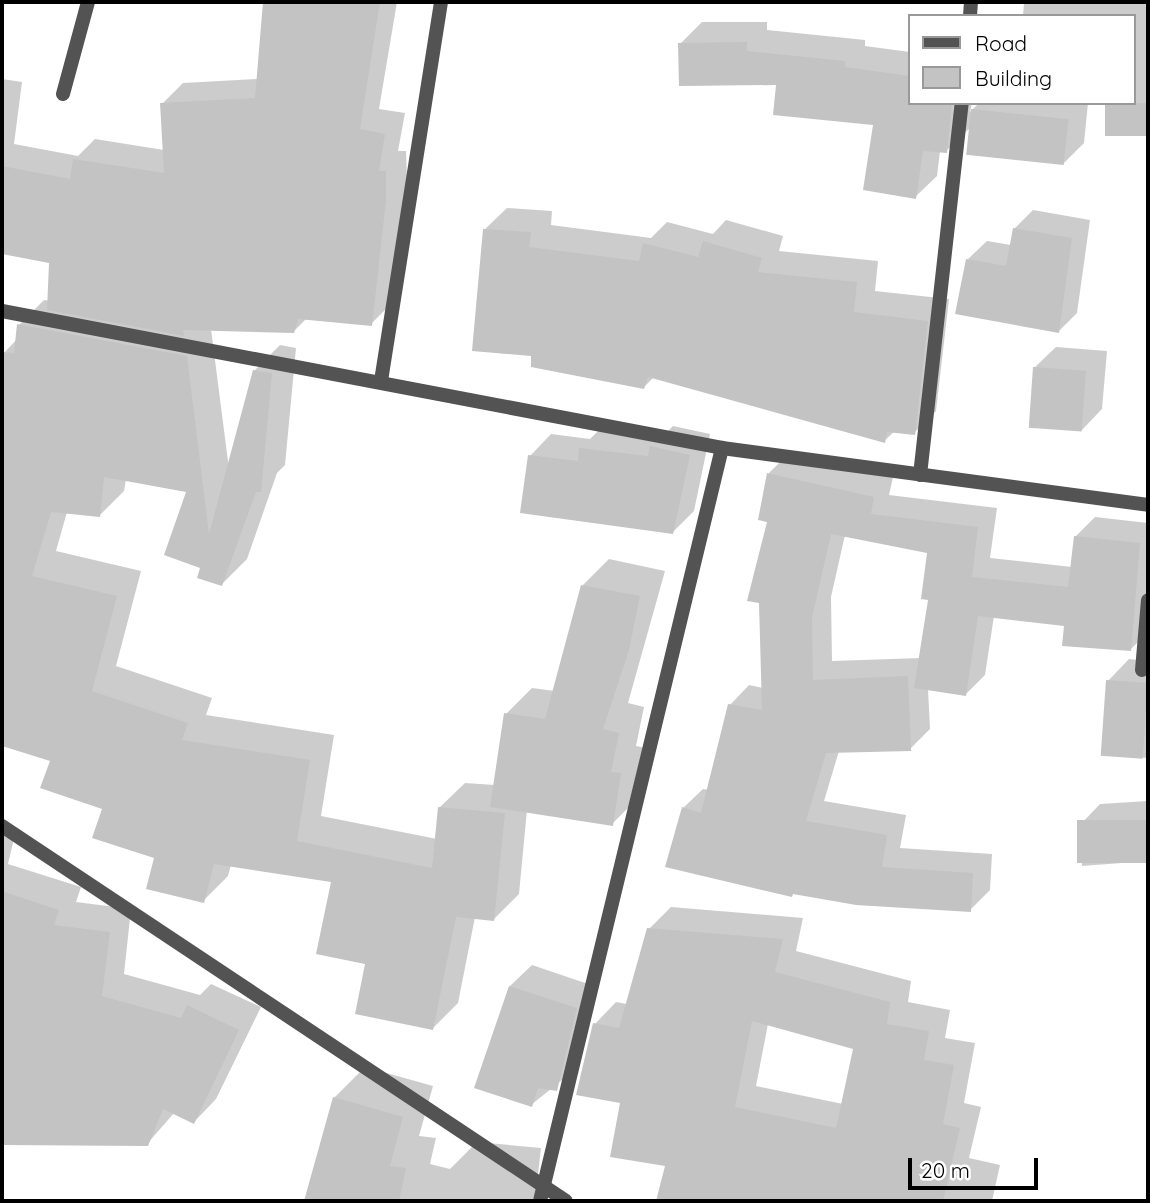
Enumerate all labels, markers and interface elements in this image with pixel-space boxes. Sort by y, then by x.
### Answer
legend [908,14,1136,105]
text: Road [975,30,1027,56]
text: Building [975,65,1052,91]
scale bar [912,1144,1042,1188]
text: 20 m [921,1157,970,1183]

